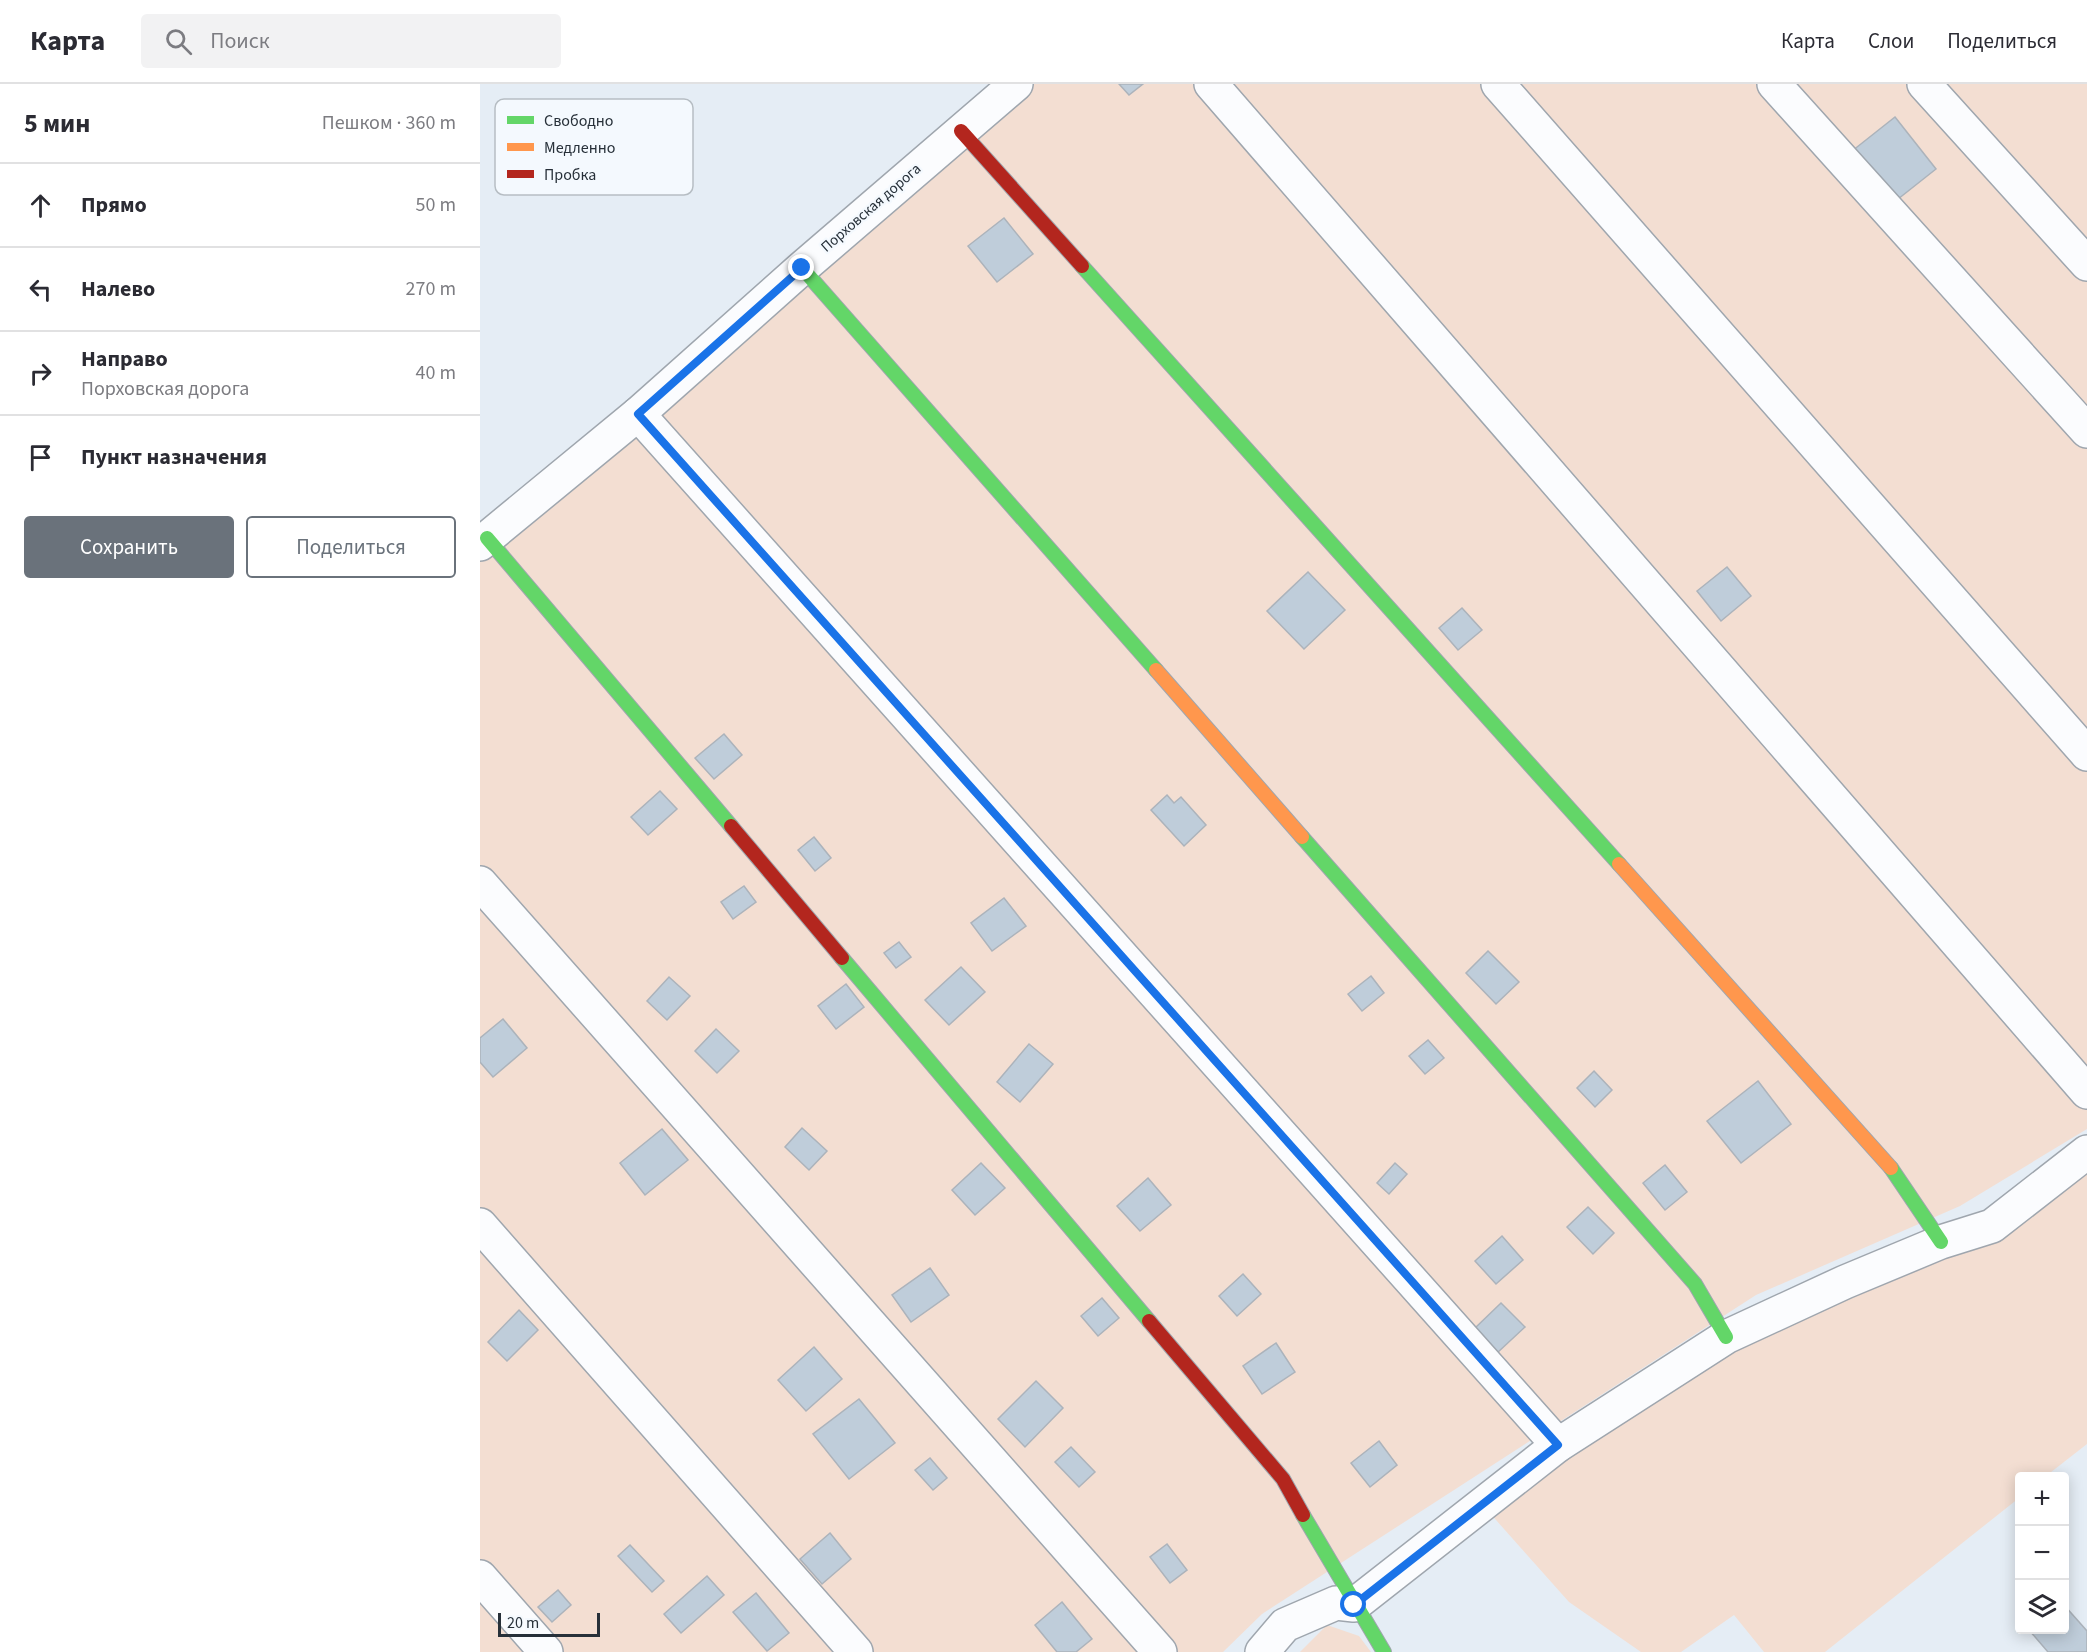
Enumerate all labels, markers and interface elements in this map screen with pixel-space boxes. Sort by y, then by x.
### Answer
search box [141,14,561,68]
text: Карта [30,21,105,61]
icon: search [162,25,195,58]
text: Поиск [210,25,270,57]
text: Карта [1781,26,1835,56]
text: Слои [1868,26,1914,56]
text: Поделиться [1947,26,2057,56]
legend [495,99,693,195]
text: 5 мин [24,105,90,142]
text: Пешком · 360 m [322,109,456,137]
text: Свободно [544,110,614,132]
text: Медленно [544,137,615,159]
street label: Порховская дорога [816,159,926,257]
text: Пробка [544,164,596,186]
icon: ahead [24,189,57,222]
text: Прямо [81,189,147,221]
text: 50 m [416,191,456,219]
route end [788,254,814,280]
icon: left [24,273,57,306]
text: Налево [81,273,155,305]
text: 270 m [406,275,456,303]
text: Направо [81,343,168,375]
icon: right [24,357,57,390]
text: 40 m [416,359,456,387]
text: Порховская дорога [81,375,249,403]
icon: arrive [24,441,57,474]
text: Пункт назначения [81,441,267,473]
button: Сохранить [24,516,234,578]
button: Поделиться [246,516,456,578]
map controls [2015,1472,2069,1634]
button: + [2015,1472,2069,1526]
button: − [2015,1526,2069,1580]
button: layers [2015,1580,2069,1634]
route start [1340,1591,1366,1617]
scale bar [498,1610,600,1638]
text: 20 m [507,1612,539,1634]

